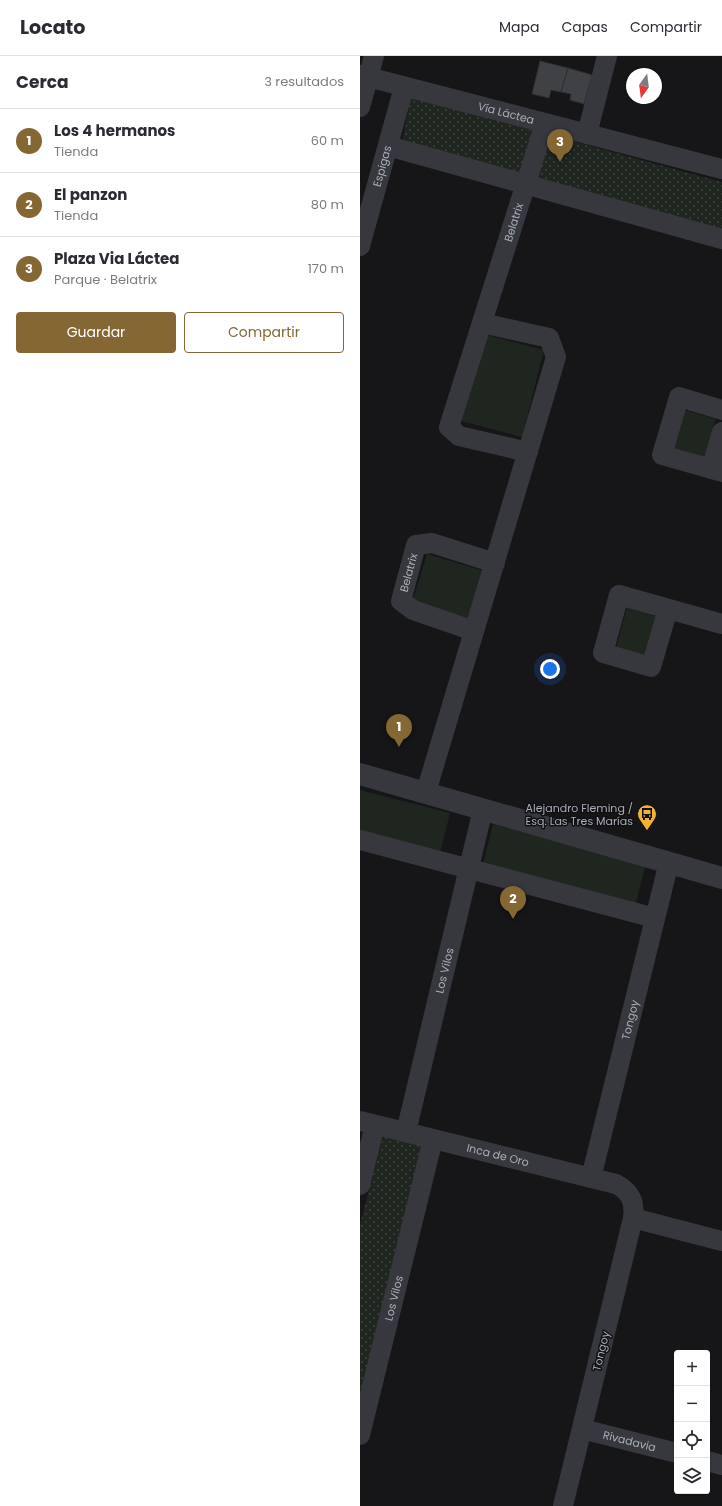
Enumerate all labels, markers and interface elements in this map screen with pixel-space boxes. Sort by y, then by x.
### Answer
text: Locato [20,14,85,41]
text: Mapa [499,17,539,37]
text: Capas [561,17,608,37]
text: Compartir [630,17,702,37]
north arrow [626,68,662,104]
text: Cerca [16,70,69,94]
text: 3 resultados [264,72,344,91]
street label: Vía Láctea [476,98,536,128]
text: Los 4 hermanos [54,120,175,141]
pin: 3 [547,129,573,162]
text: 1 [27,131,31,150]
text: 60 m [311,131,344,150]
text: Tienda [54,142,98,161]
street label: Espigas [369,143,396,188]
text: El panzon [54,184,127,205]
text: 2 [25,195,33,214]
text: 80 m [311,195,344,214]
street label: Belatrix [500,200,528,244]
text: Tienda [54,206,98,225]
text: Plaza Via Láctea [54,248,179,269]
text: 3 [25,259,33,278]
text: 170 m [308,259,344,278]
text: Parque · Belatrix [54,270,157,289]
button: Guardar [16,312,176,353]
button: Compartir [184,312,344,353]
street label: Belatrix [396,551,422,594]
your location [540,659,560,679]
pin: 1 [386,714,412,747]
place label: Alejandro Fleming / Esq. Las Tres Marías [526,800,633,829]
bus stop icon: Alejandro Fleming / Esq. Las Tres Marías [636,803,658,831]
pin: 2 [500,886,526,919]
street label: Los Vilos [431,946,458,995]
street label: Tongoy [617,997,643,1041]
street label: Inca de Oro [465,1140,531,1170]
street label: Los Vilos [380,1274,407,1322]
street label: Tongoy [588,1329,614,1373]
map controls [674,1350,710,1494]
button: + [674,1350,710,1386]
button: − [674,1386,710,1422]
button: locate [674,1422,710,1458]
street label: Rivadavia [601,1427,658,1455]
button: layers [674,1458,710,1494]

